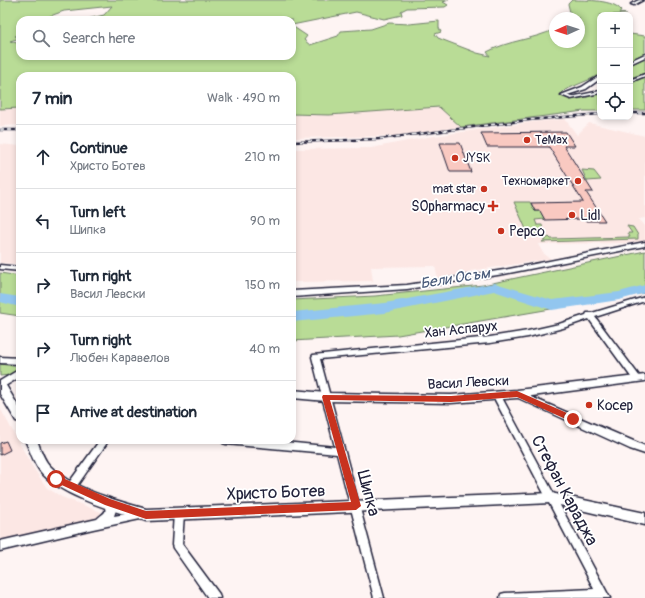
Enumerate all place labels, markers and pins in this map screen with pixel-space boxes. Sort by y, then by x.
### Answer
place label: ТеМах [535,133,568,148]
marker: ТеМах [522,135,532,145]
place label: JYSK [463,151,490,166]
marker: JYSK [450,153,460,163]
place label: Техномаркет [502,174,570,189]
marker: Техномаркет [573,176,583,186]
place label: mat star [433,182,477,197]
marker: mat star [479,184,489,194]
place label: SOpharmacy [411,198,485,215]
marker: SOpharmacy [488,201,498,211]
place label: Lidl [580,207,601,224]
marker: Lidl [567,210,577,220]
place label: Pepco [509,223,545,240]
marker: Pepco [496,226,506,236]
place label: Косер [597,397,634,414]
marker: Косер [584,400,594,410]

